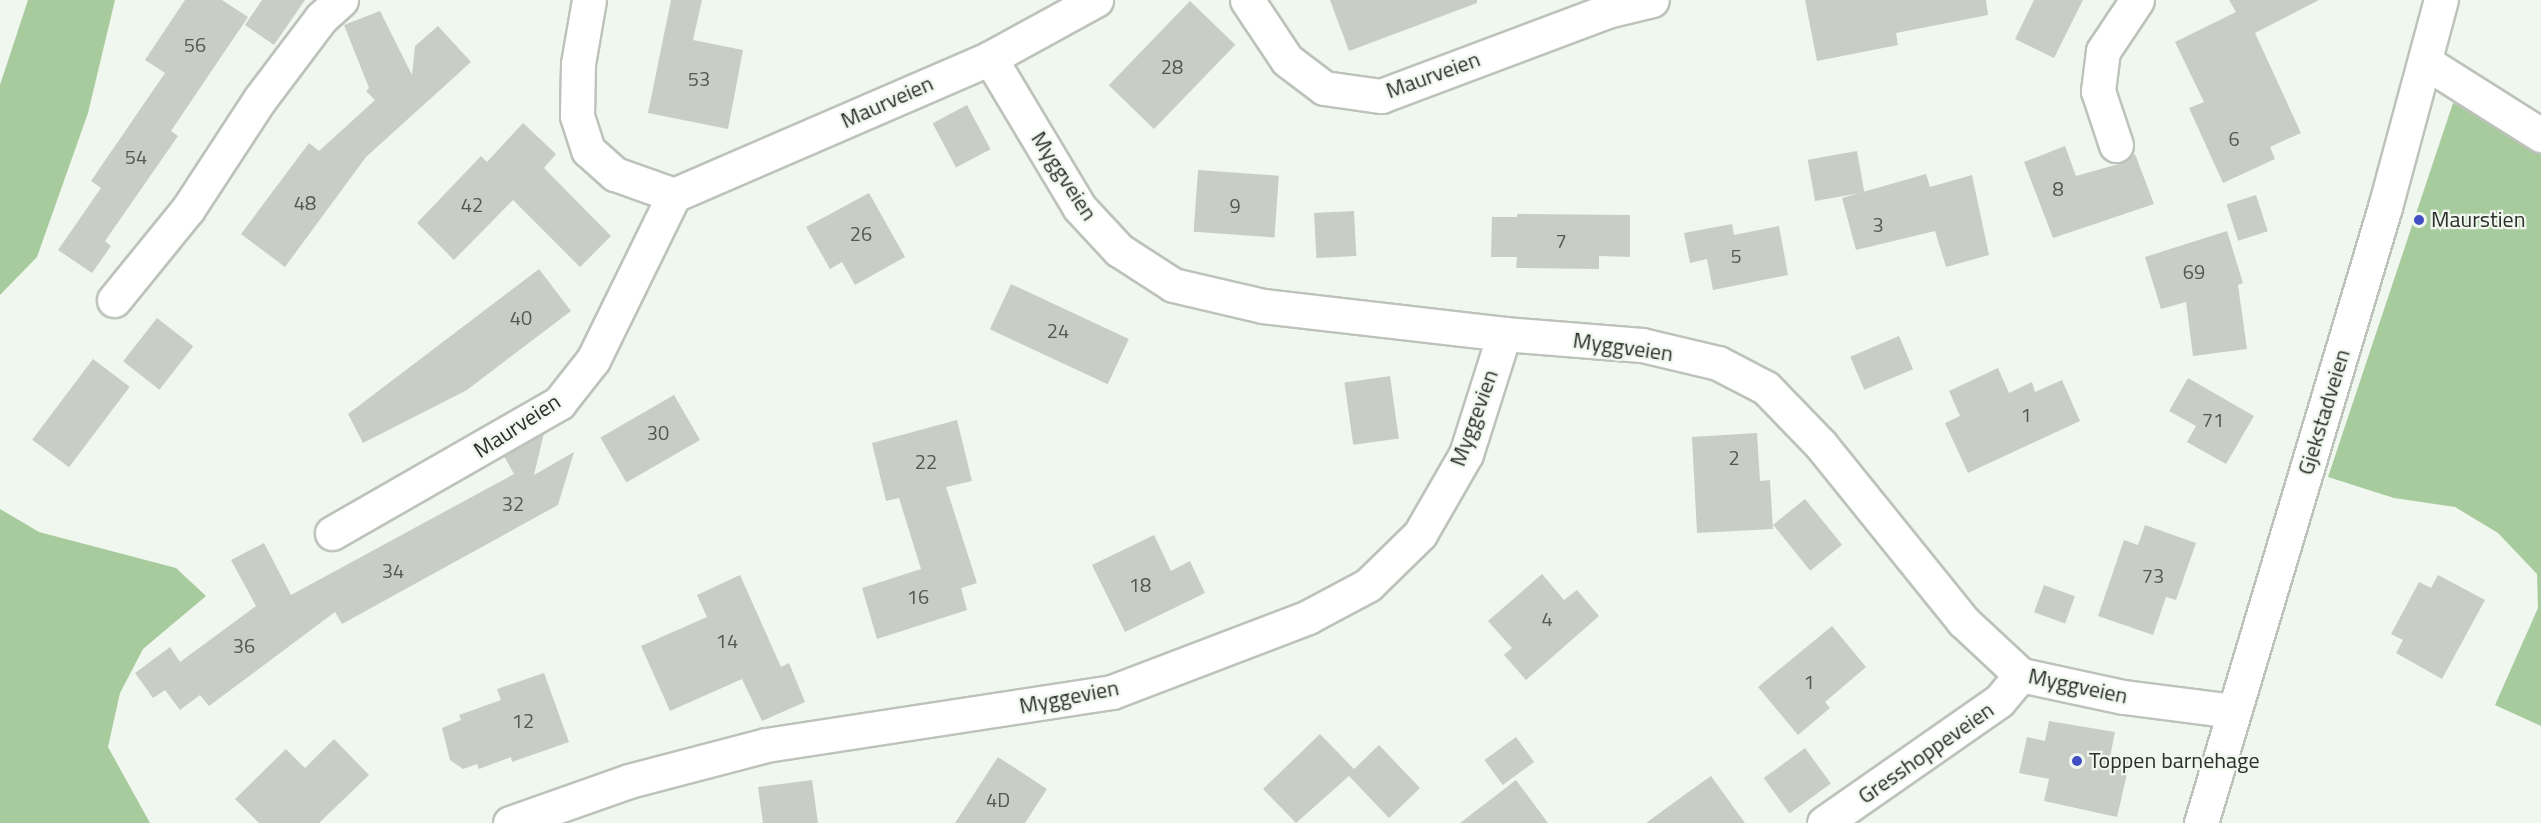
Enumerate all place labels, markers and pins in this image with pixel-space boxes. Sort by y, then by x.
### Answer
place label: Maurstien [2431,207,2525,233]
marker: Maurstien [2412,213,2426,227]
place label: Toppen barnehage [2089,748,2260,774]
marker: Toppen barnehage [2070,754,2084,768]

